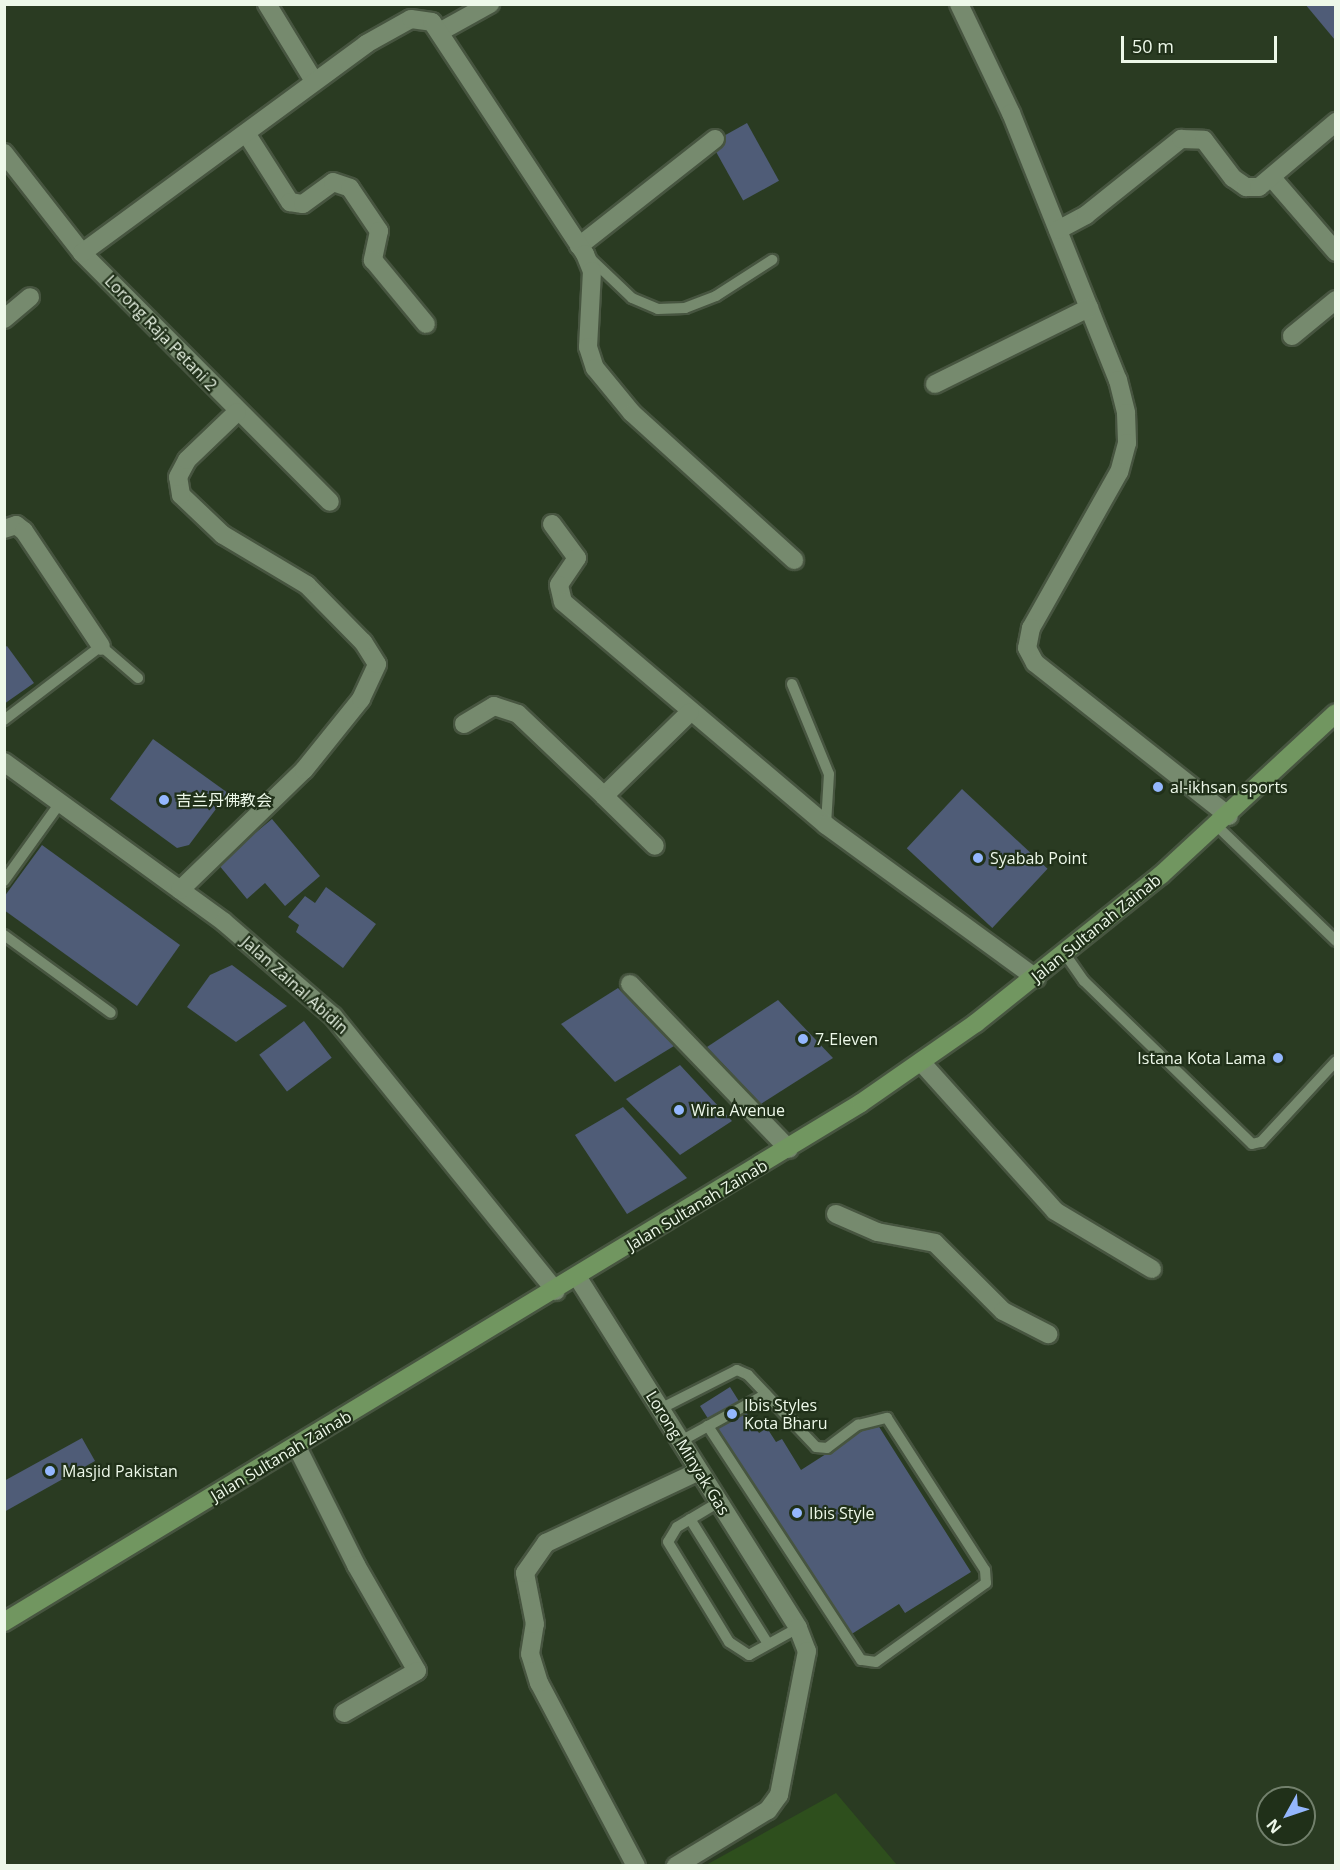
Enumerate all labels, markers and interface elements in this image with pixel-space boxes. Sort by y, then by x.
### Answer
scale bar [1124,24,1280,62]
text: 50 m [1132,34,1174,58]
street label: Lorong Raja Petani 2 [101,271,221,395]
place label: al-ikhsan sports [1170,777,1288,797]
marker: al-ikhsan sports [1151,780,1165,794]
place label: 吉兰丹佛教会 [176,790,272,810]
marker: 吉兰丹佛教会 [157,793,171,807]
place label: Syabab Point [990,848,1087,868]
marker: Syabab Point [971,851,985,865]
street label: Jalan Sultanah Zainab [1028,870,1164,986]
street label: Jalan Zainal Abidin [238,932,352,1038]
place label: 7-Eleven [815,1029,878,1049]
marker: 7-Eleven [796,1032,810,1046]
place label: Istana Kota Lama [1137,1048,1266,1068]
marker: Istana Kota Lama [1271,1051,1285,1065]
place label: Wira Avenue [691,1100,785,1120]
marker: Wira Avenue [672,1103,686,1117]
street label: Jalan Sultanah Zainab [623,1155,771,1255]
street label: Lorong Minyak Gas [642,1387,734,1519]
place label: Ibis Styles Kota Bharu [744,1395,828,1433]
street label: Jalan Sultanah Zainab [207,1406,355,1506]
marker: Ibis Styles Kota Bharu [725,1407,739,1421]
place label: Masjid Pakistan [62,1461,178,1481]
marker: Masjid Pakistan [43,1464,57,1478]
place label: Ibis Style [809,1503,875,1523]
marker: Ibis Style [790,1506,804,1520]
north arrow [1256,1786,1316,1846]
text: N [1261,1814,1286,1838]

